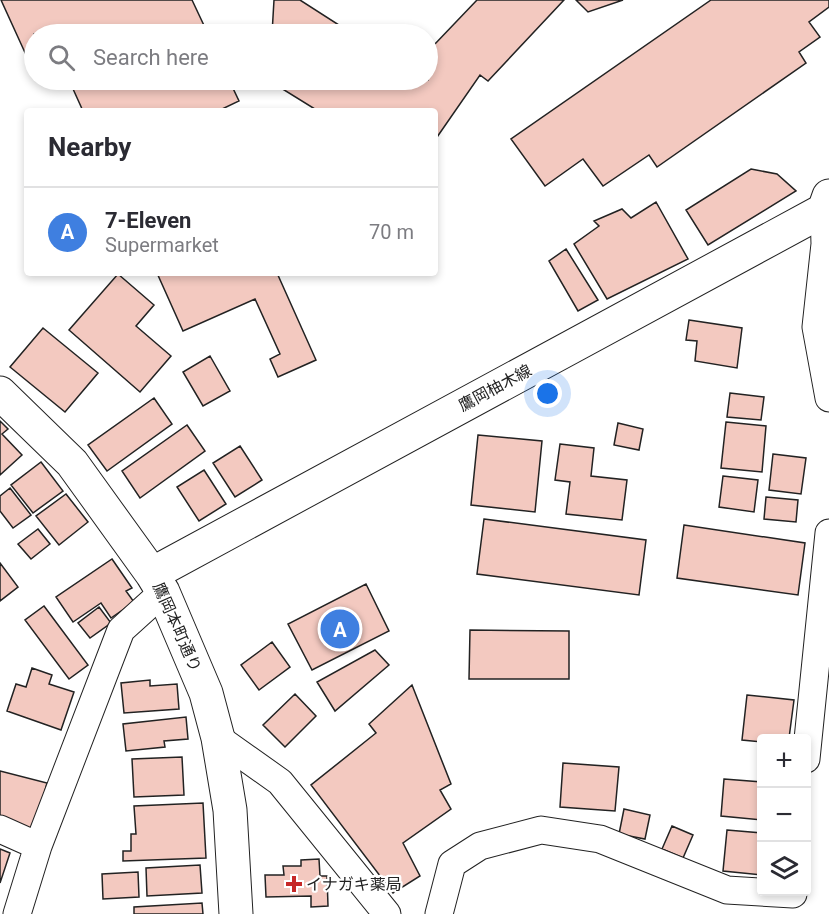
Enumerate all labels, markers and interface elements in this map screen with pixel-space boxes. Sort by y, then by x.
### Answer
search box [24,24,438,90]
icon: search [45,41,78,74]
text: Search here [93,45,209,70]
text: Nearby [48,132,131,162]
text: 7-Eleven [105,208,191,233]
text: A [61,220,74,244]
text: 70 m [369,220,414,244]
text: Supermarket [105,233,219,257]
street label: 鷹岡柚木線 [455,361,535,415]
your location [533,379,562,408]
street label: 鷹岡本町通り [149,579,205,675]
pin: A [320,606,360,652]
map controls [757,734,811,896]
button: + [757,734,811,788]
button: − [757,788,811,842]
button: layers [757,842,811,896]
place label: イナガキ薬局 [306,875,402,894]
marker: イナガキ薬局 [287,877,301,891]

